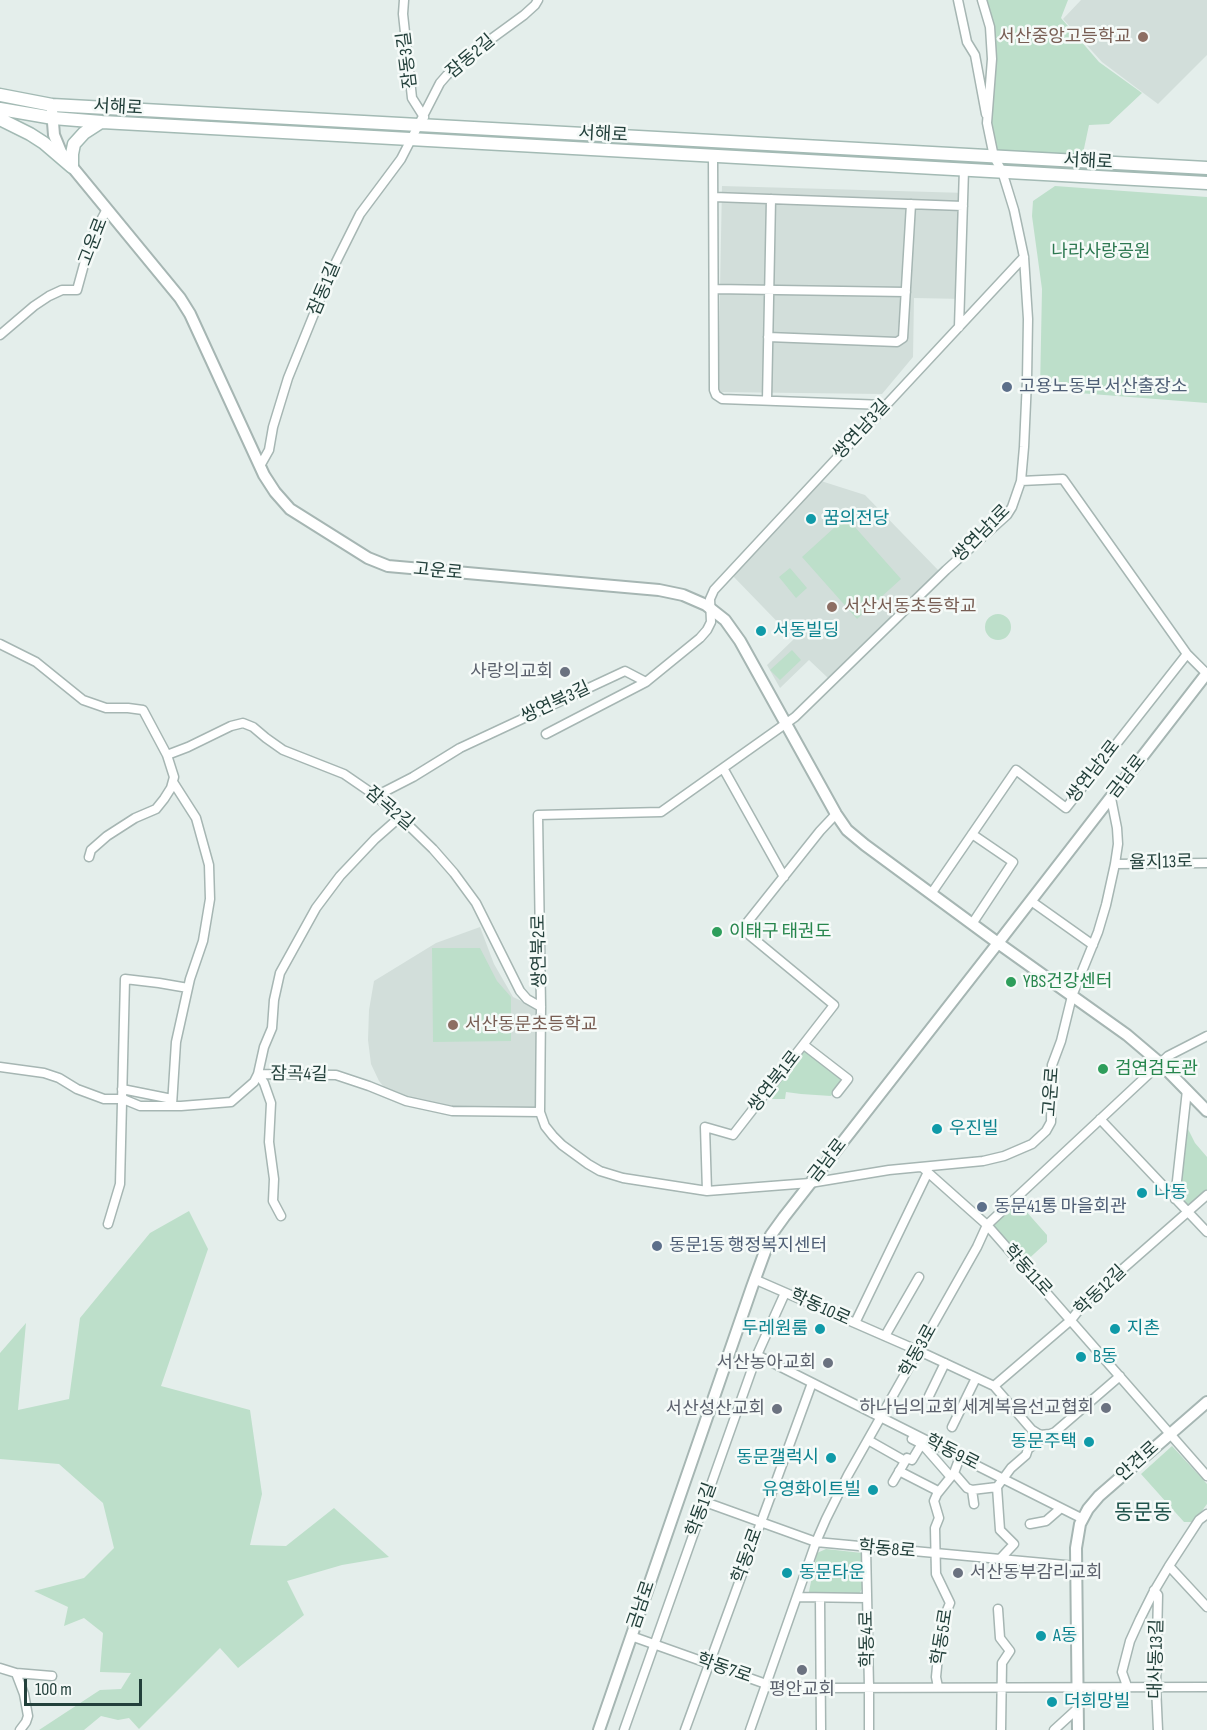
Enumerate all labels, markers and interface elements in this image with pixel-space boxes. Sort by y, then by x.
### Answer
place label: 서산중앙고등학교 [999,26,1131,48]
street label: 잠동3길 [394,30,422,90]
street label: 잠동2길 [442,30,500,84]
marker: 서산중앙고등학교 [1136,30,1150,44]
street label: 서해로 [93,96,143,120]
street label: 서해로 [578,123,628,147]
street label: 서해로 [1063,150,1113,174]
street label: 고운로 [75,215,113,269]
park label: 나라사랑공원 [1051,241,1151,263]
street label: 잠동1길 [304,259,346,319]
place label: 고용노동부 서산출장소 [1019,376,1187,398]
marker: 고용노동부 서산출장소 [1000,380,1014,394]
street label: 쌍연남3길 [829,396,895,464]
street label: 쌍연남1로 [949,501,1015,567]
place label: 꿈의전당 [823,508,889,530]
marker: 꿈의전당 [804,512,818,526]
street label: 고운로 [412,559,464,585]
place label: 서산서동초등학교 [844,596,976,618]
marker: 서산서동초등학교 [825,600,839,614]
place label: 서동빌딩 [773,620,839,642]
marker: 서동빌딩 [754,624,768,638]
place label: 사랑의교회 [470,661,553,683]
marker: 사랑의교회 [558,665,572,679]
street label: 쌍연북3길 [518,678,594,728]
street label: 쌍연남2로 [1063,736,1125,808]
street label: 금남로 [1103,751,1151,803]
street label: 잠곡2길 [360,782,418,836]
street label: 율지13로 [1129,852,1193,874]
street label: 쌍연북2로 [529,914,551,988]
place label: 이태구 태권도 [729,921,831,943]
marker: 이태구 태권도 [710,925,724,939]
place label: YBS건강센터 [1023,971,1112,993]
marker: YBS건강센터 [1004,975,1018,989]
place label: 서산동문초등학교 [465,1014,597,1036]
marker: 서산동문초등학교 [446,1018,460,1032]
street label: 쌍연북1로 [744,1047,806,1117]
place label: 검연검도관 [1115,1058,1198,1080]
marker: 검연검도관 [1096,1062,1110,1076]
street label: 잠곡4길 [270,1064,328,1086]
street label: 고운로 [1039,1066,1065,1118]
place label: 우진빌 [949,1118,999,1140]
marker: 우진빌 [930,1122,944,1136]
street label: 금남로 [804,1135,852,1187]
place label: 나동 [1154,1182,1187,1204]
marker: 나동 [1135,1186,1149,1200]
place label: 동문41통 마을회관 [994,1196,1127,1218]
marker: 동문41통 마을회관 [975,1200,989,1214]
place label: 동문1동 행정복지센터 [669,1235,827,1257]
marker: 동문1동 행정복지센터 [650,1239,664,1253]
street label: 학동11로 [998,1241,1056,1301]
street label: 학동12길 [1071,1261,1131,1321]
street label: 학동10로 [786,1285,854,1331]
place label: 두레원룸 [742,1318,808,1340]
place label: 지촌 [1127,1318,1160,1340]
street label: 학동3로 [896,1321,942,1381]
marker: 두레원룸 [813,1322,827,1336]
marker: 지촌 [1108,1322,1122,1336]
place label: B동 [1093,1346,1118,1368]
marker: B동 [1074,1350,1088,1364]
place label: 서산농아교회 [717,1352,816,1374]
marker: 서산농아교회 [821,1356,835,1370]
place label: 하나님의교회 세계복음선교협회 [859,1397,1094,1419]
place label: 서산성산교회 [666,1398,765,1420]
marker: 하나님의교회 세계복음선교협회 [1099,1401,1113,1415]
marker: 서산성산교회 [770,1402,784,1416]
street label: 학동9로 [921,1430,983,1476]
place label: 동문주택 [1011,1431,1077,1453]
marker: 동문주택 [1082,1435,1096,1449]
street label: 안견로 [1112,1437,1164,1487]
place label: 동문갤럭시 [736,1447,819,1469]
marker: 동문갤럭시 [824,1451,838,1465]
place label: 유영화이트빌 [762,1479,861,1501]
street label: 학동1길 [682,1480,722,1540]
marker: 유영화이트빌 [866,1483,880,1497]
district label: 동문동 [1114,1501,1172,1527]
street label: 학동2로 [728,1525,768,1587]
street label: 학동8로 [857,1537,917,1563]
place label: 동문타운 [799,1562,865,1584]
place label: 서산동부감리교회 [970,1562,1102,1584]
marker: 동문타운 [780,1566,794,1580]
marker: 서산동부감리교회 [951,1566,965,1580]
street label: 금남로 [624,1578,660,1632]
street label: 학동5로 [928,1607,958,1667]
street label: 학동4로 [857,1610,879,1668]
street label: 대사동13길 [1146,1619,1168,1699]
place label: A동 [1053,1625,1077,1647]
marker: A동 [1034,1629,1048,1643]
street label: 학동7로 [694,1650,754,1688]
marker: 평안교회 [795,1663,809,1677]
scale bar [27,1667,146,1705]
text: 100 m [35,1679,72,1700]
place label: 평안교회 [769,1679,835,1701]
place label: 더희망빌 [1064,1691,1130,1713]
marker: 더희망빌 [1045,1695,1059,1709]

